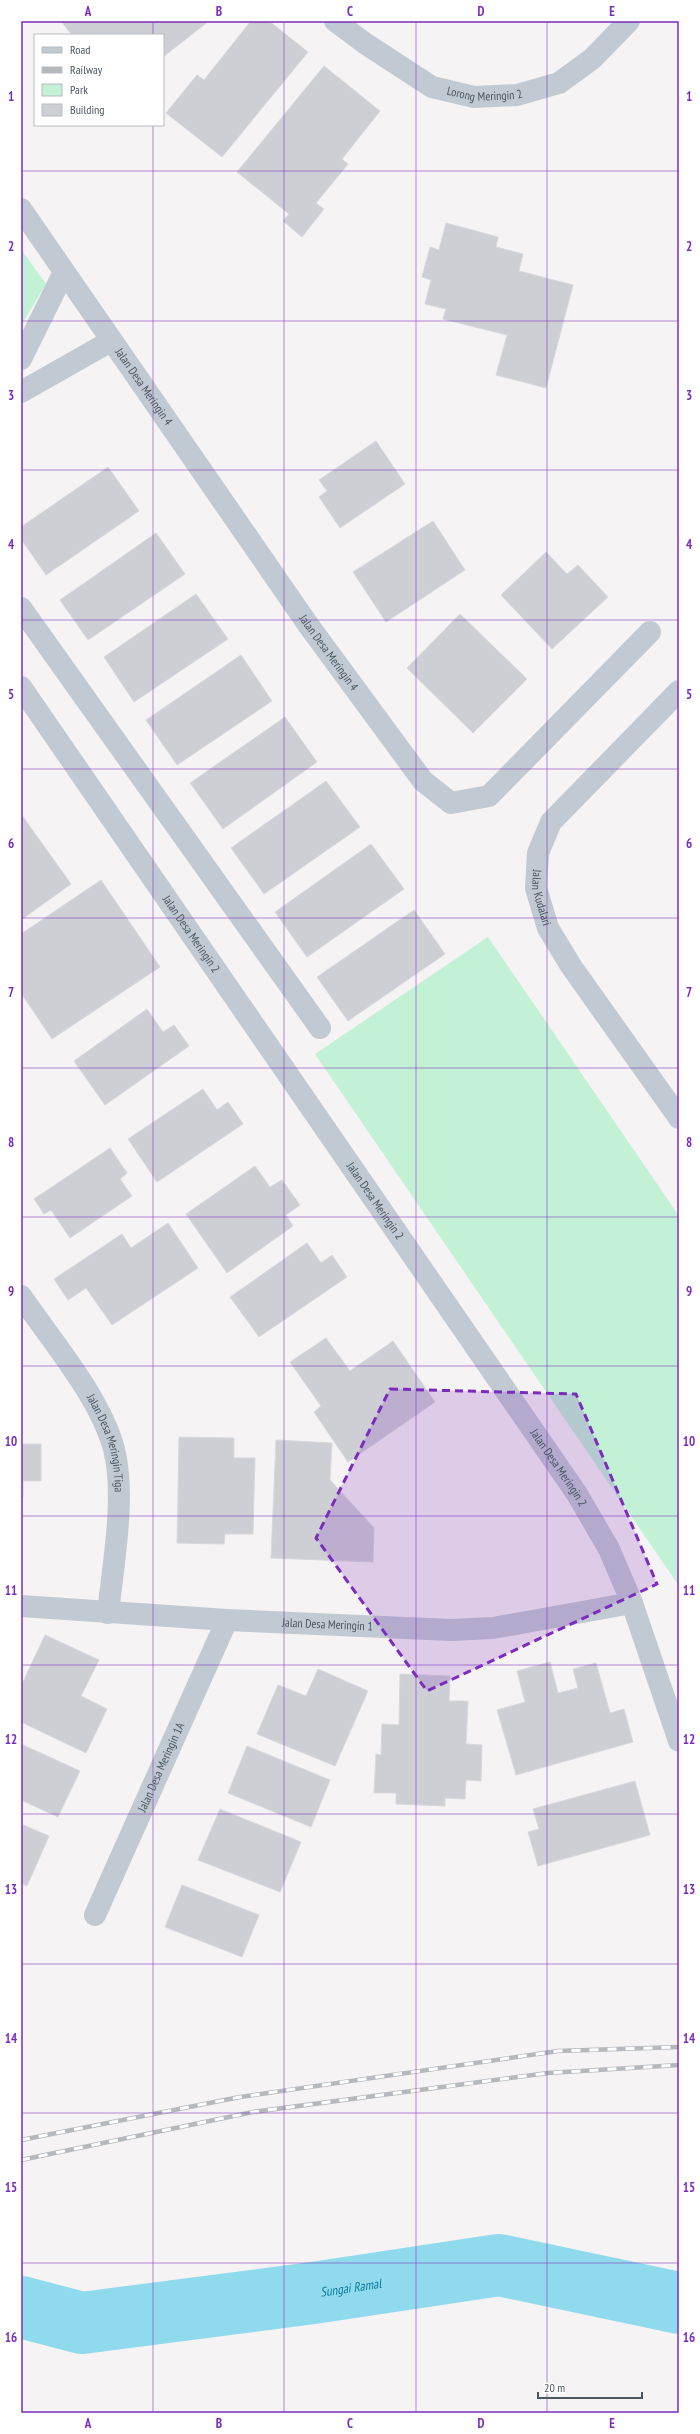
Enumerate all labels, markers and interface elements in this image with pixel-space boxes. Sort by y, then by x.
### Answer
text: A [84,3,92,20]
text: B [216,3,222,20]
text: C [347,3,353,20]
text: D [478,3,485,20]
text: E [609,3,615,20]
legend [34,34,164,126]
text: Road [70,42,90,57]
text: Railway [70,62,103,77]
text: Park [70,82,88,97]
street label: Lorong Meringin 2 [446,83,524,104]
text: 1 [8,88,14,105]
text: 1 [686,88,692,105]
text: Building [70,102,105,117]
text: 2 [8,238,14,255]
text: 2 [686,238,692,255]
street label: Jalan Desa Meringin 4 [112,344,176,429]
text: 3 [8,387,14,404]
text: 3 [686,387,692,404]
text: 4 [8,536,15,553]
text: 4 [686,536,693,553]
street label: Jalan Desa Meringin 4 [296,611,362,694]
text: 5 [8,686,14,703]
text: 5 [686,686,692,703]
text: 6 [8,835,14,852]
text: 6 [686,835,692,852]
street label: Jalan Kudalari [529,868,555,927]
street label: Jalan Desa Meringin 2 [159,891,224,975]
text: 7 [8,984,14,1001]
text: 7 [686,984,692,1001]
text: 8 [8,1134,14,1151]
text: 8 [686,1134,692,1151]
street label: Jalan Desa Meringin 2 [343,1158,407,1242]
text: 9 [8,1283,14,1300]
text: 9 [686,1283,692,1300]
street label: Jalan Desa Meringin Tiga [83,1390,127,1492]
street label: Jalan Desa Meringin 2 [527,1425,591,1509]
text: 10 [5,1433,17,1450]
text: 10 [683,1433,695,1450]
text: 11 [5,1582,17,1599]
text: 11 [683,1582,695,1599]
street label: Jalan Desa Meringin 1 [281,1614,373,1633]
street label: Jalan Desa Meringin 1A [134,1720,187,1815]
text: 12 [5,1731,17,1748]
text: 12 [683,1731,695,1748]
text: 13 [5,1881,17,1898]
text: 13 [683,1881,695,1898]
text: 14 [5,2030,18,2047]
text: 14 [683,2030,696,2047]
text: 15 [5,2179,17,2196]
text: 15 [683,2179,695,2196]
water label: Sungai Ramal [319,2275,384,2301]
text: 16 [5,2329,17,2346]
text: 16 [683,2329,695,2346]
scale bar [538,2374,642,2400]
text: 20 m [544,2380,565,2395]
text: A [84,2415,92,2432]
text: B [216,2415,222,2432]
text: C [347,2415,353,2432]
text: D [478,2415,485,2432]
text: E [609,2415,615,2432]

